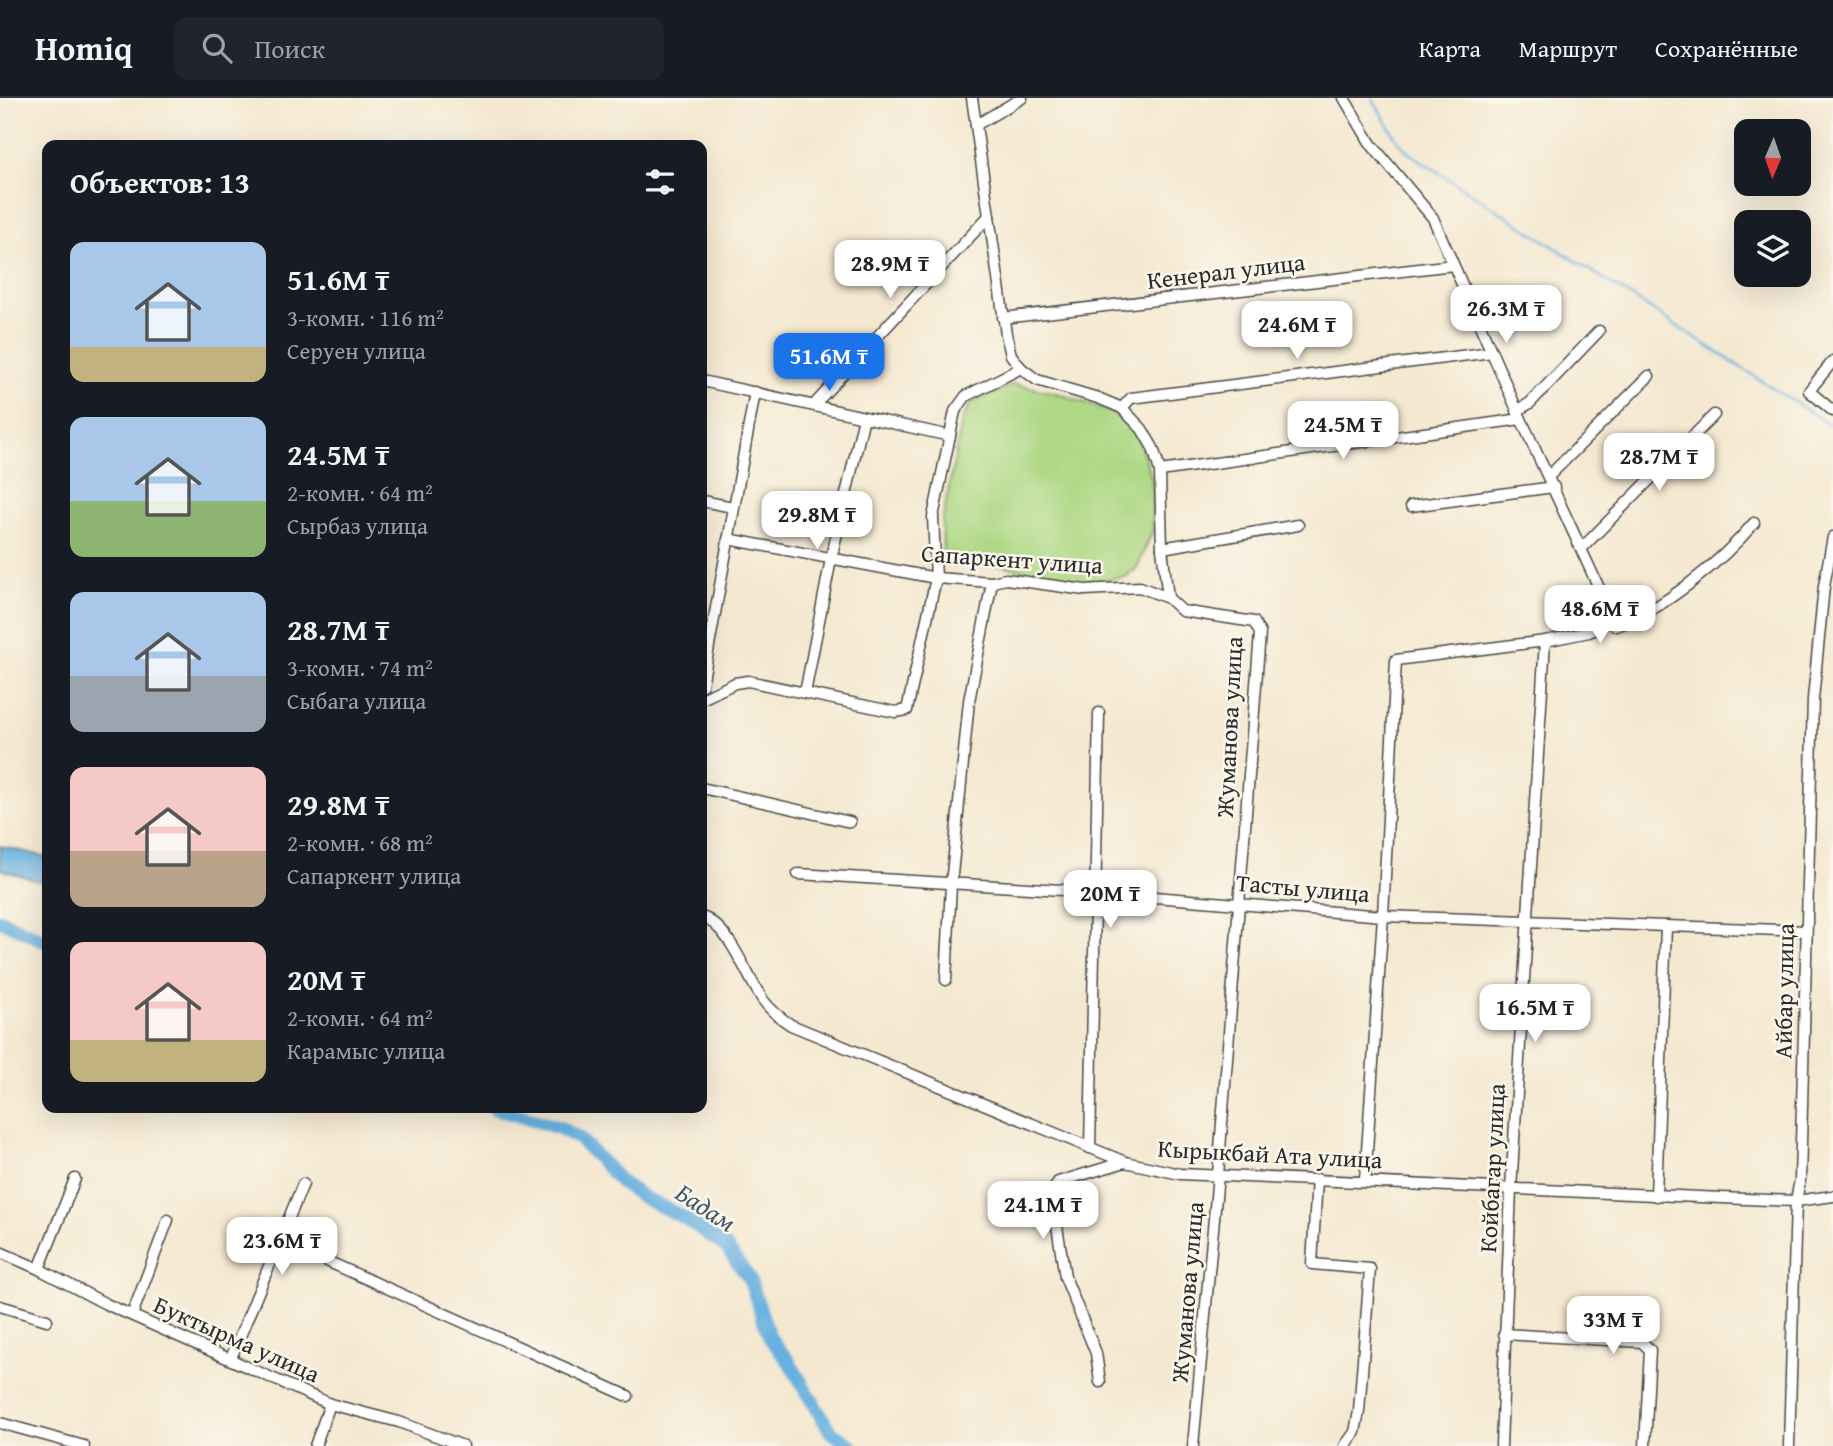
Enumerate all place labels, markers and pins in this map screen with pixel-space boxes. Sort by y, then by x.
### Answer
pin: 28.9M ₸ [825,240,955,300]
pin: 26.3M ₸ [1441,286,1571,345]
pin: 24.6M ₸ [1232,302,1362,361]
pin: 51.6M ₸ [764,334,894,393]
pin: 24.5M ₸ [1278,402,1408,461]
pin: 28.7M ₸ [1594,434,1724,493]
pin: 29.8M ₸ [752,491,882,551]
pin: 48.6M ₸ [1535,586,1665,645]
pin: 20M ₸ [1061,870,1159,930]
pin: 16.5M ₸ [1470,984,1600,1044]
pin: 24.1M ₸ [978,1182,1108,1241]
pin: 23.6M ₸ [217,1218,347,1277]
pin: 33M ₸ [1564,1296,1662,1356]

